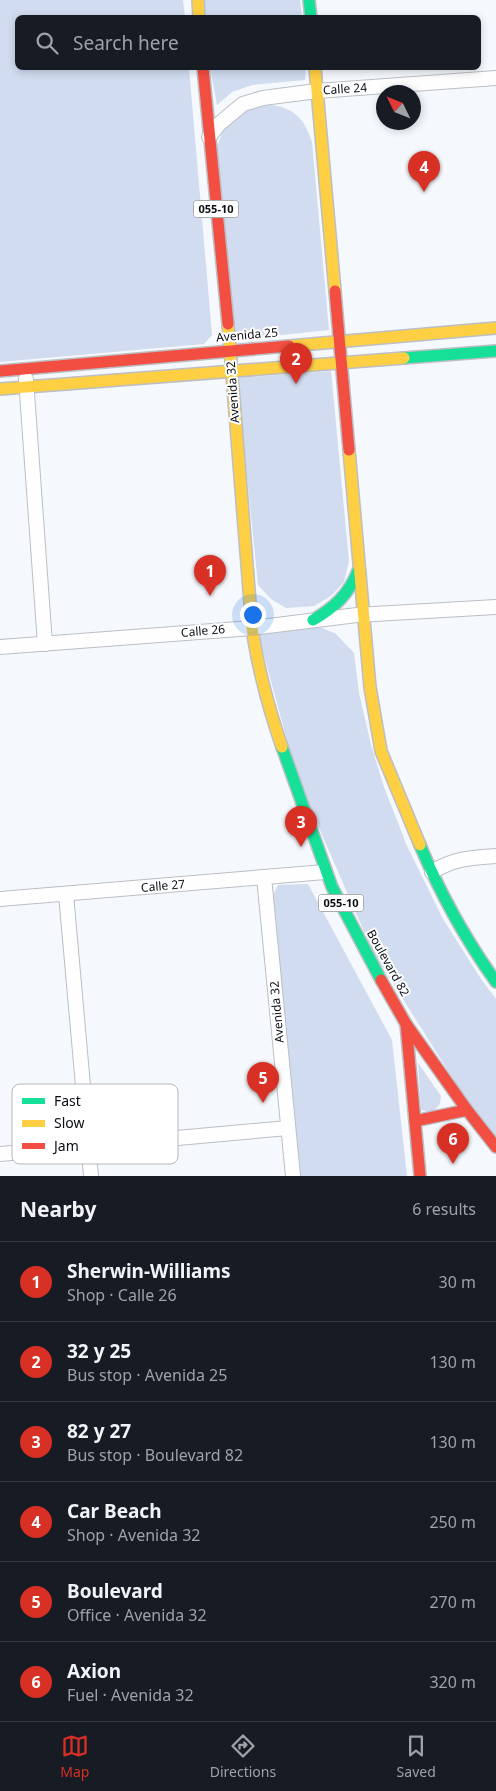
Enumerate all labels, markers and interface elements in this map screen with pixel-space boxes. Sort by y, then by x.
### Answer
search box [15,15,481,70]
icon: search [33,29,61,57]
text: Search here [73,30,179,56]
street label: Calle 24 [322,78,368,99]
north arrow [376,85,421,130]
pin: 4 [408,151,440,192]
road number: 055-10 [194,200,238,218]
street label: Avenida 25 [215,323,279,346]
pin: 2 [280,343,312,384]
street label: Avenida 32 [222,360,243,424]
pin: 1 [194,555,226,596]
your location [240,602,266,628]
street label: Calle 26 [180,620,226,641]
pin: 3 [285,806,317,847]
street label: Calle 27 [140,875,186,896]
road number: 055-10 [318,894,364,911]
street label: Boulevard 82 [363,926,414,999]
street label: Avenida 32 [265,980,288,1044]
pin: 5 [247,1062,279,1103]
legend [12,1084,178,1164]
text: Fast [54,1091,81,1110]
text: Slow [54,1113,85,1132]
pin: 6 [437,1123,469,1164]
text: Jam [52,1136,79,1155]
text: Nearby [20,1195,96,1223]
text: 6 results [412,1198,476,1220]
text: Sherwin-Williams [67,1258,231,1284]
text: 1 [31,1271,41,1293]
text: 30 m [439,1271,476,1293]
text: Shop · Calle 26 [67,1284,177,1306]
text: 32 y 25 [67,1338,131,1364]
text: 2 [31,1351,41,1373]
text: 130 m [429,1351,476,1373]
text: Bus stop · Avenida 25 [67,1364,227,1386]
text: 82 y 27 [67,1418,131,1444]
text: 3 [31,1431,41,1453]
text: 130 m [429,1431,476,1453]
text: Bus stop · Boulevard 82 [67,1444,243,1466]
text: Car Beach [67,1498,162,1524]
text: 4 [31,1511,41,1533]
text: 250 m [429,1511,476,1533]
text: Shop · Avenida 32 [67,1524,200,1546]
text: Boulevard [67,1578,163,1604]
text: 5 [31,1591,41,1613]
text: 270 m [429,1591,476,1613]
text: Office · Avenida 32 [67,1604,207,1626]
text: Axion [67,1658,121,1684]
text: 6 [31,1671,41,1693]
text: 320 m [429,1671,476,1693]
text: Fuel · Avenida 32 [67,1684,194,1706]
tab: Map [60,1732,89,1781]
tab: Directions [210,1732,276,1781]
tab: Saved [397,1732,436,1781]

